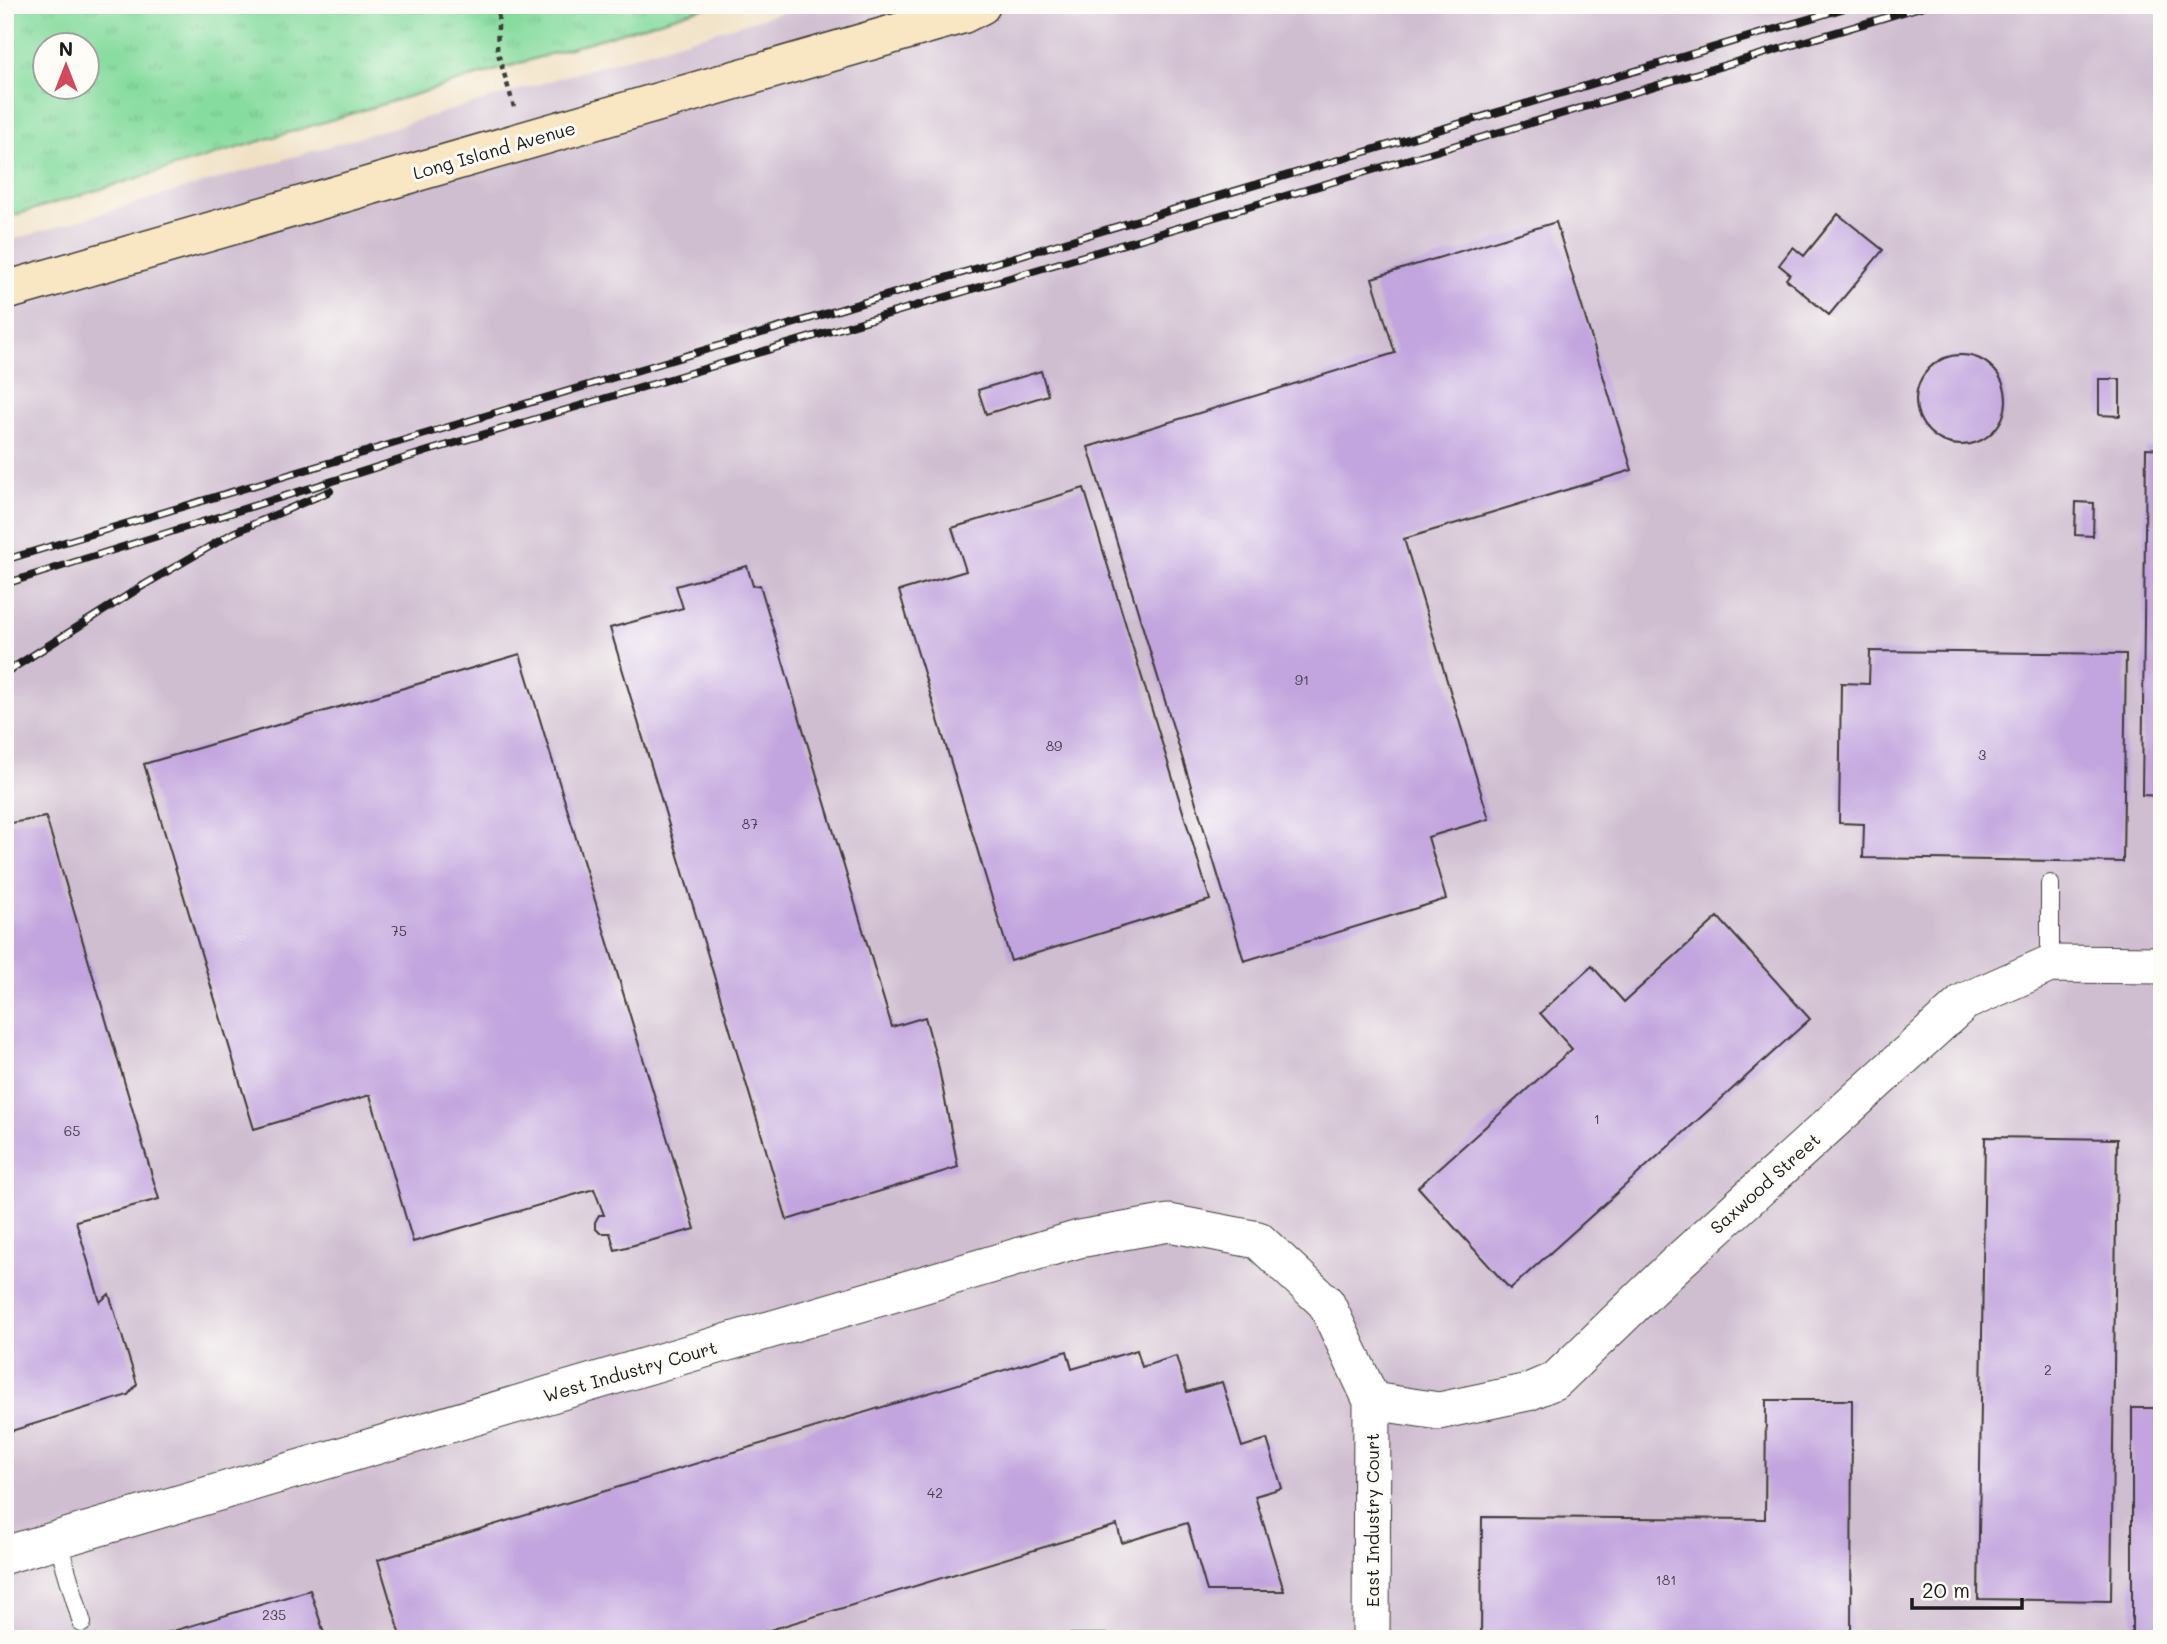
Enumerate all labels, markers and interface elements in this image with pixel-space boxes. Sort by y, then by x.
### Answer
north arrow [32,32,102,102]
text: N [59,36,73,61]
street label: Long Island Avenue [410,115,578,185]
house number: 91 [1295,670,1309,689]
house number: 89 [1046,736,1062,755]
house number: 3 [1978,745,1986,764]
house number: 87 [742,814,758,833]
house number: 75 [391,921,407,940]
house number: 1 [1594,1109,1600,1128]
house number: 65 [64,1121,80,1140]
street label: Saxwood Street [1705,1127,1825,1239]
street label: West Industry Court [540,1335,720,1407]
house number: 2 [2044,1360,2052,1379]
street label: East Industry Court [1360,1433,1384,1607]
house number: 42 [927,1483,943,1502]
scale bar [1912,1567,2022,1611]
house number: 181 [1656,1570,1677,1589]
text: 20 m [1922,1576,1970,1603]
house number: 235 [262,1605,286,1624]

